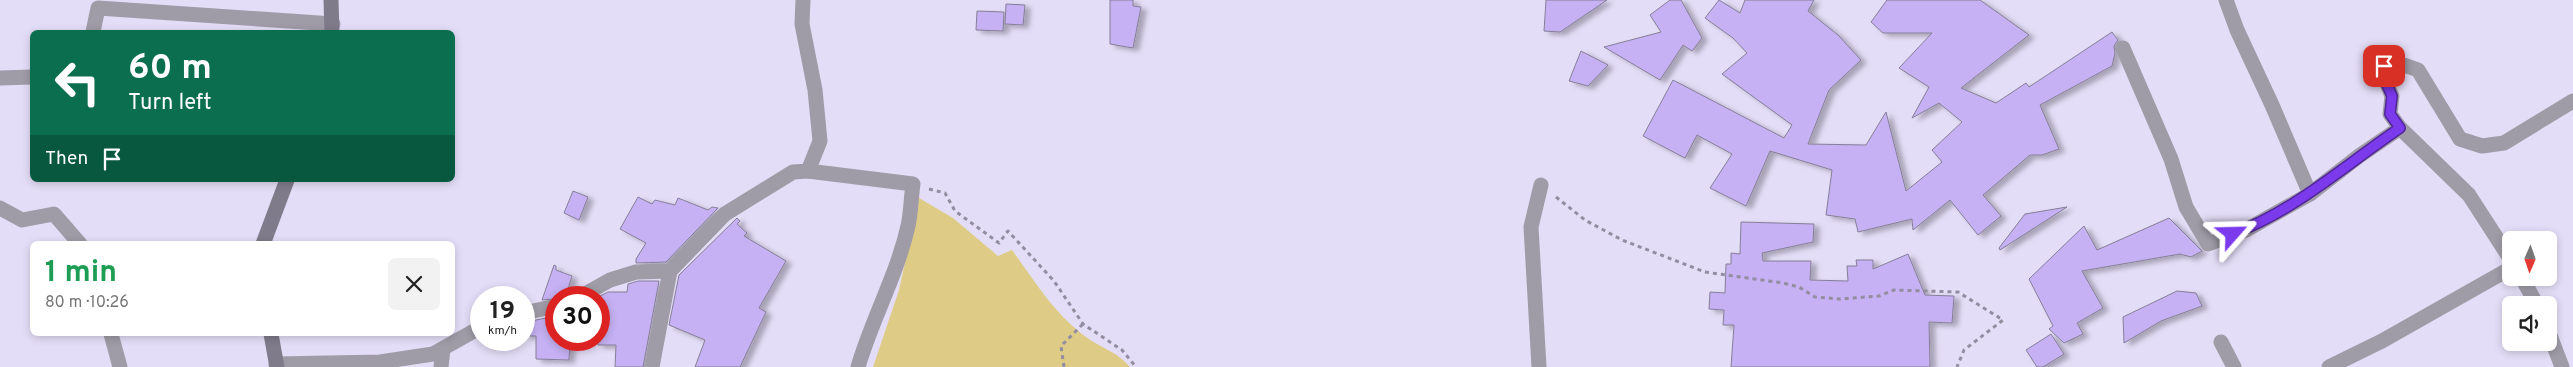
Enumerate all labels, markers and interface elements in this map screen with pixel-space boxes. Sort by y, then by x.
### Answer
pin [2363,45,2405,87]
text: 60 m [128,47,212,91]
icon: left [45,50,110,115]
icon: arrive [2370,52,2398,80]
text: Turn left [128,90,211,117]
icon: arrive [98,145,126,173]
text: Then [45,147,88,171]
position arrow [2206,207,2258,259]
north arrow [2502,231,2558,286]
map controls [2502,231,2557,351]
text: 1 min [45,255,117,292]
button: close [388,258,440,310]
speed limit sign: 30 [545,286,610,351]
text: 80 m · 10:26 [45,293,129,313]
text: 19 [490,296,515,328]
button: sound [2502,296,2557,351]
text: km/h [488,323,517,339]

